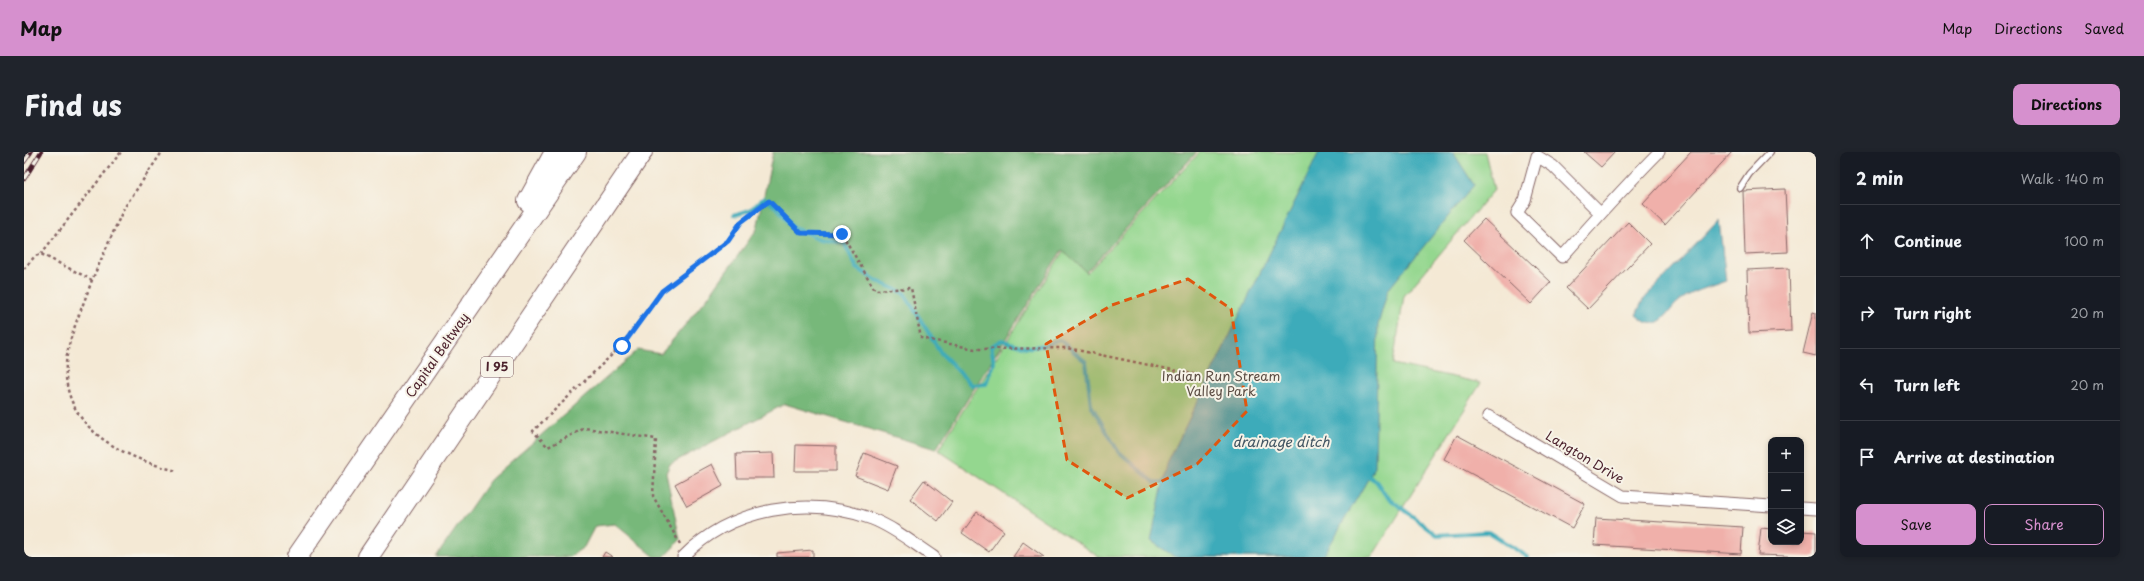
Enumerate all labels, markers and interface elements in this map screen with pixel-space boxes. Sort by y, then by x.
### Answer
text: Map [20,14,62,42]
text: Map [1942,18,1972,39]
text: Directions [1994,18,2062,39]
text: Saved [2084,18,2124,39]
text: Find us [24,83,122,126]
button: Directions [2013,84,2120,125]
text: 2 min [1856,165,1903,191]
text: Walk · 140 m [2021,169,2104,188]
route end [833,225,851,243]
text: Continue [1894,229,1962,252]
icon: ahead [1856,230,1878,252]
text: 100 m [2064,231,2104,250]
text: Turn right [1894,301,1971,324]
icon: right [1856,302,1878,324]
text: 20 m [2070,303,2104,322]
street label: Capital Beltway [400,308,473,401]
route start [613,337,631,355]
road number: I 95 [481,357,513,377]
park label: Indian Run Stream Valley Park [1162,366,1280,400]
text: Turn left [1894,373,1960,396]
icon: left [1856,374,1878,396]
text: 20 m [2070,375,2104,394]
street label: Langton Drive [1542,426,1628,488]
water label: drainage ditch [1233,431,1330,452]
map controls [1768,437,1804,545]
button: + [1768,437,1804,473]
text: Arrive at destination [1894,445,2055,468]
icon: arrive [1856,446,1878,468]
button: − [1768,473,1804,509]
button: Save [1856,504,1976,545]
button: Share [1984,504,2104,545]
button: layers [1768,509,1804,545]

